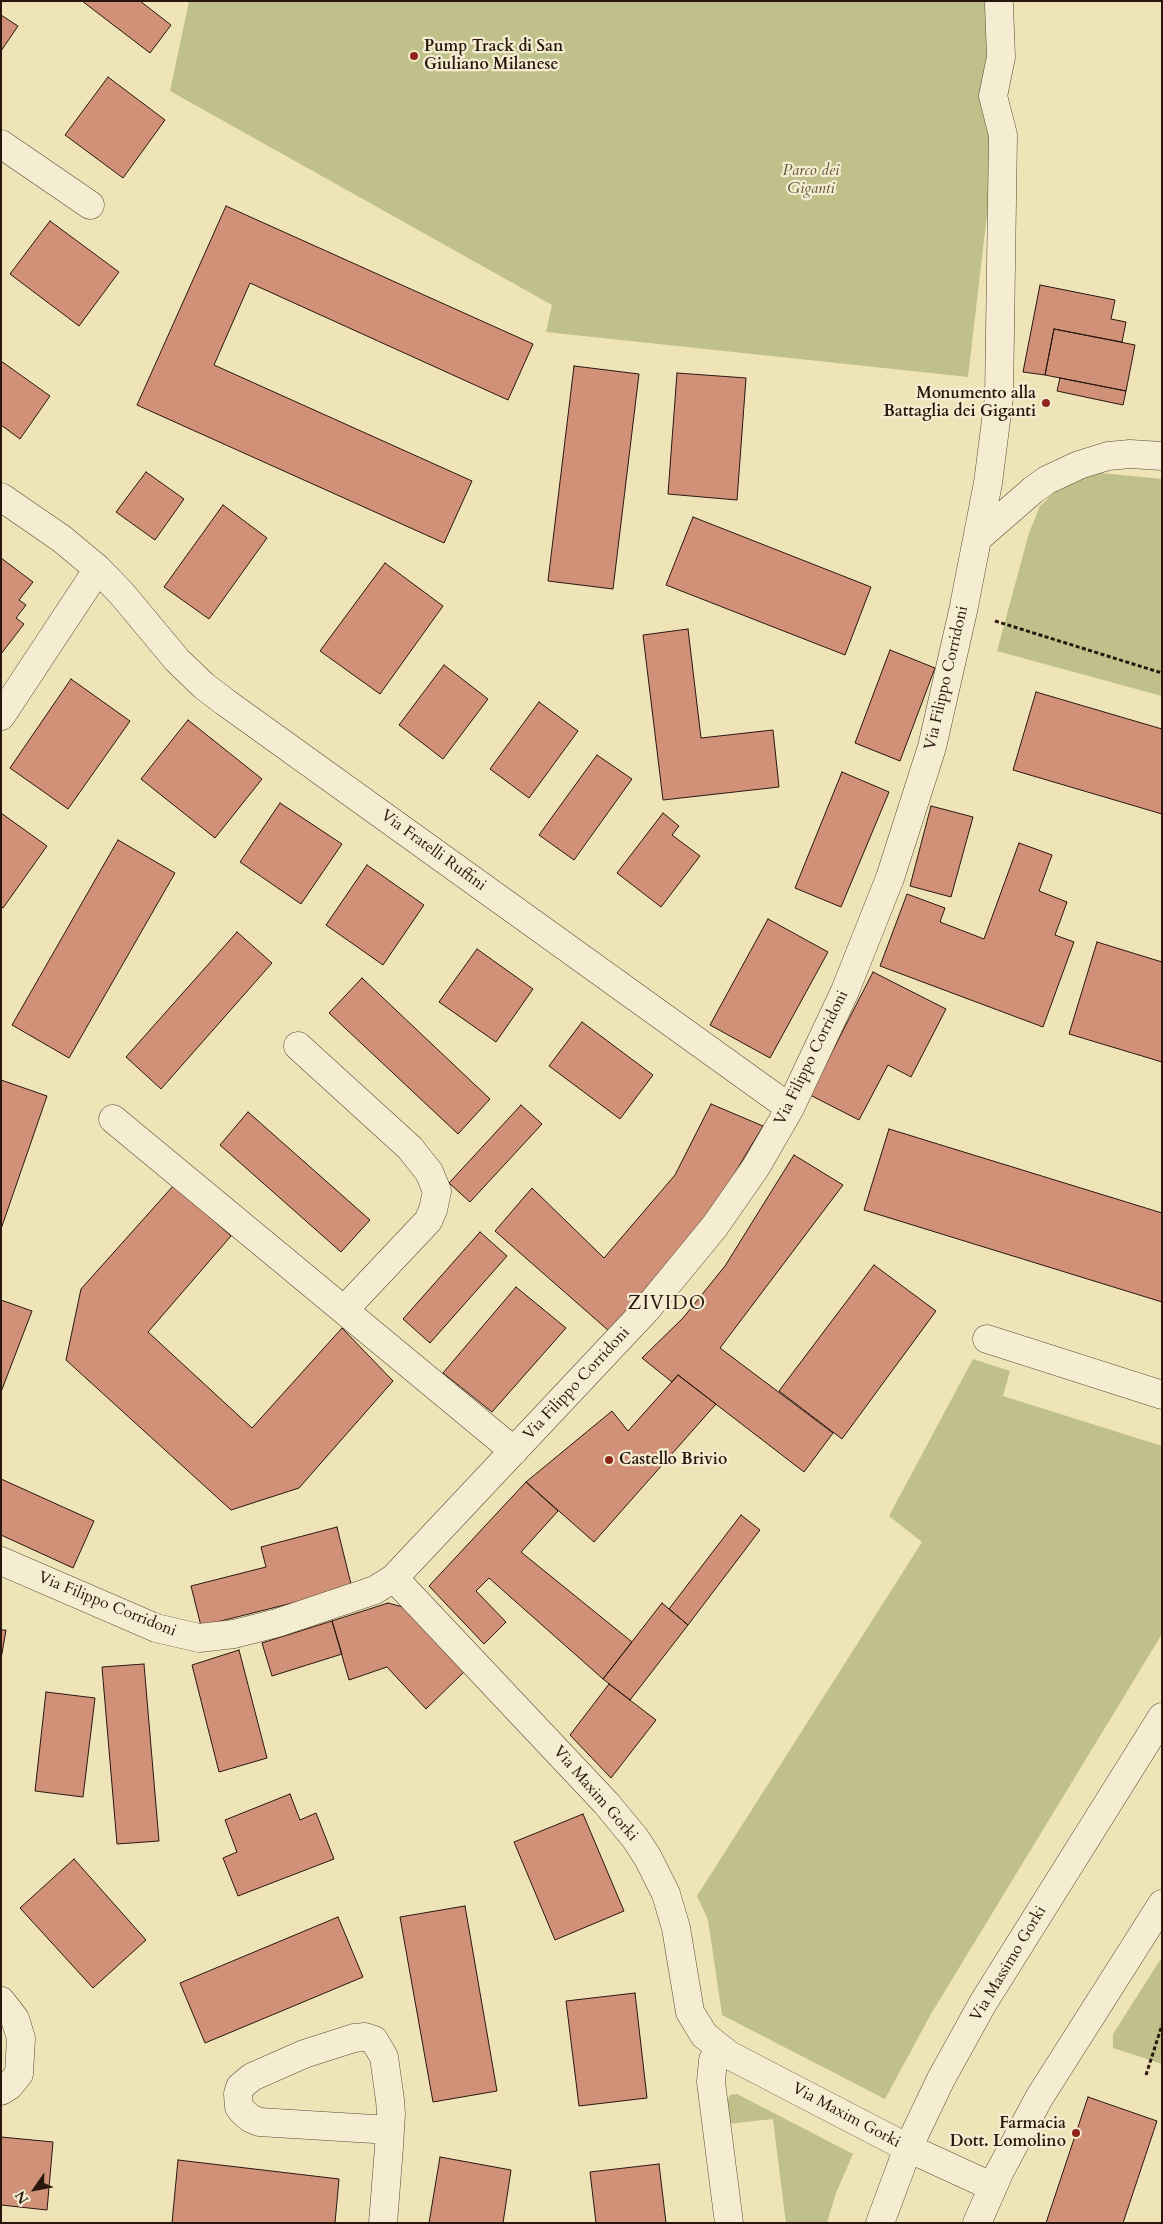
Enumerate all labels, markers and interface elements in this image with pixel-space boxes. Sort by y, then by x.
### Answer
place label: Pump Track di San Giuliano Milanese [424,37,563,75]
marker: Pump Track di San Giuliano Milanese [408,50,420,62]
park label: Parco dei Giganti [783,161,839,199]
place label: Monumento alla Battaglia dei Giganti [883,384,1036,422]
marker: Monumento alla Battaglia dei Giganti [1040,397,1052,409]
street label: Via Filippo Corridoni [921,604,973,752]
street label: Via Fratelli Ruffini [376,806,490,896]
street label: Via Filippo Corridoni [771,988,853,1128]
district label: ZIVIDO [627,1294,707,1316]
street label: Via Filippo Corridoni [520,1324,634,1444]
place label: Castello Brivio [619,1450,727,1470]
marker: Castello Brivio [603,1454,615,1466]
street label: Via Filippo Corridoni [35,1568,179,1642]
street label: Via Maxim Gorki [548,1742,642,1846]
street label: Via Massimo Gorki [967,1903,1051,2025]
street label: Via Maxim Gorki [789,2079,903,2153]
place label: Farmacia Dott. Lomolino [950,2114,1066,2152]
marker: Farmacia Dott. Lomolino [1070,2127,1082,2139]
north arrow [10,2164,60,2214]
text: N [11,2187,33,2208]

